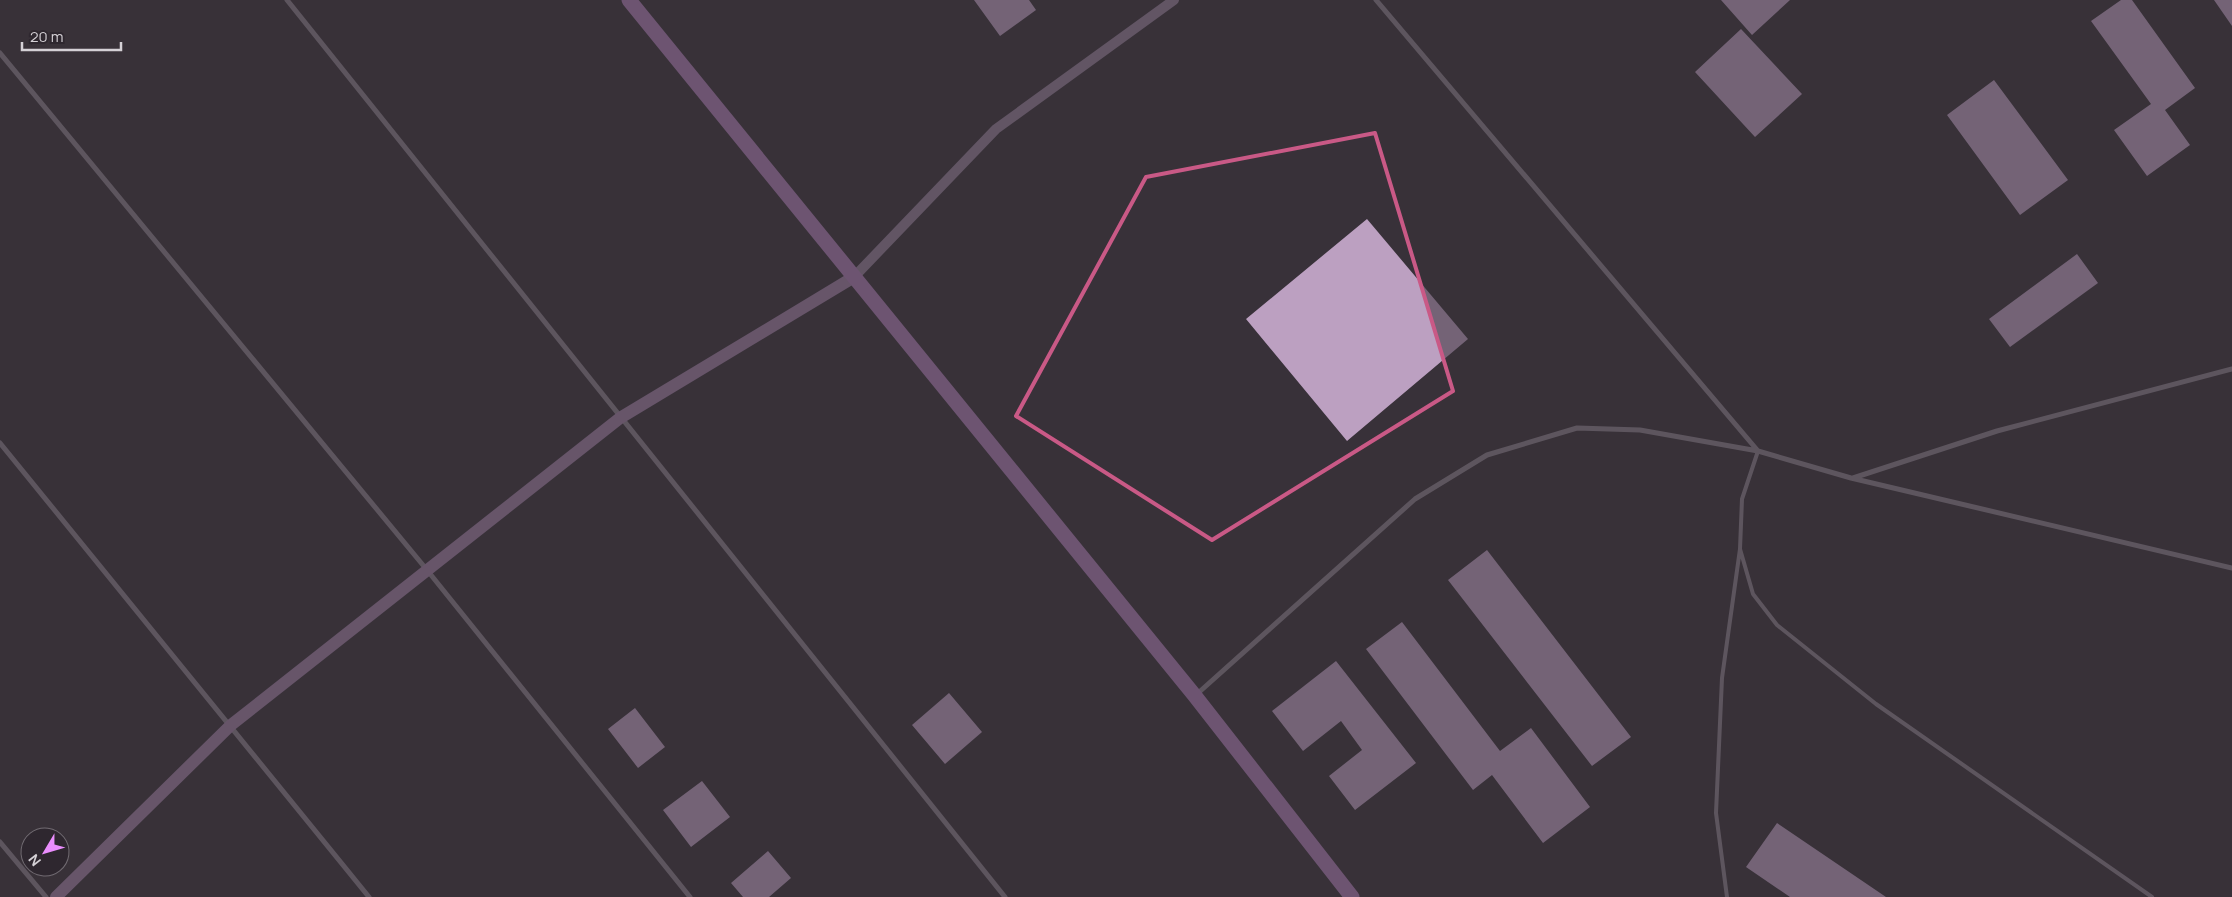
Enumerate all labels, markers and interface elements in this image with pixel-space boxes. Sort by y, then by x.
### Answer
scale bar [22,20,121,52]
text: 20 m [30,26,63,47]
north arrow [20,827,70,877]
text: N [24,850,45,870]

